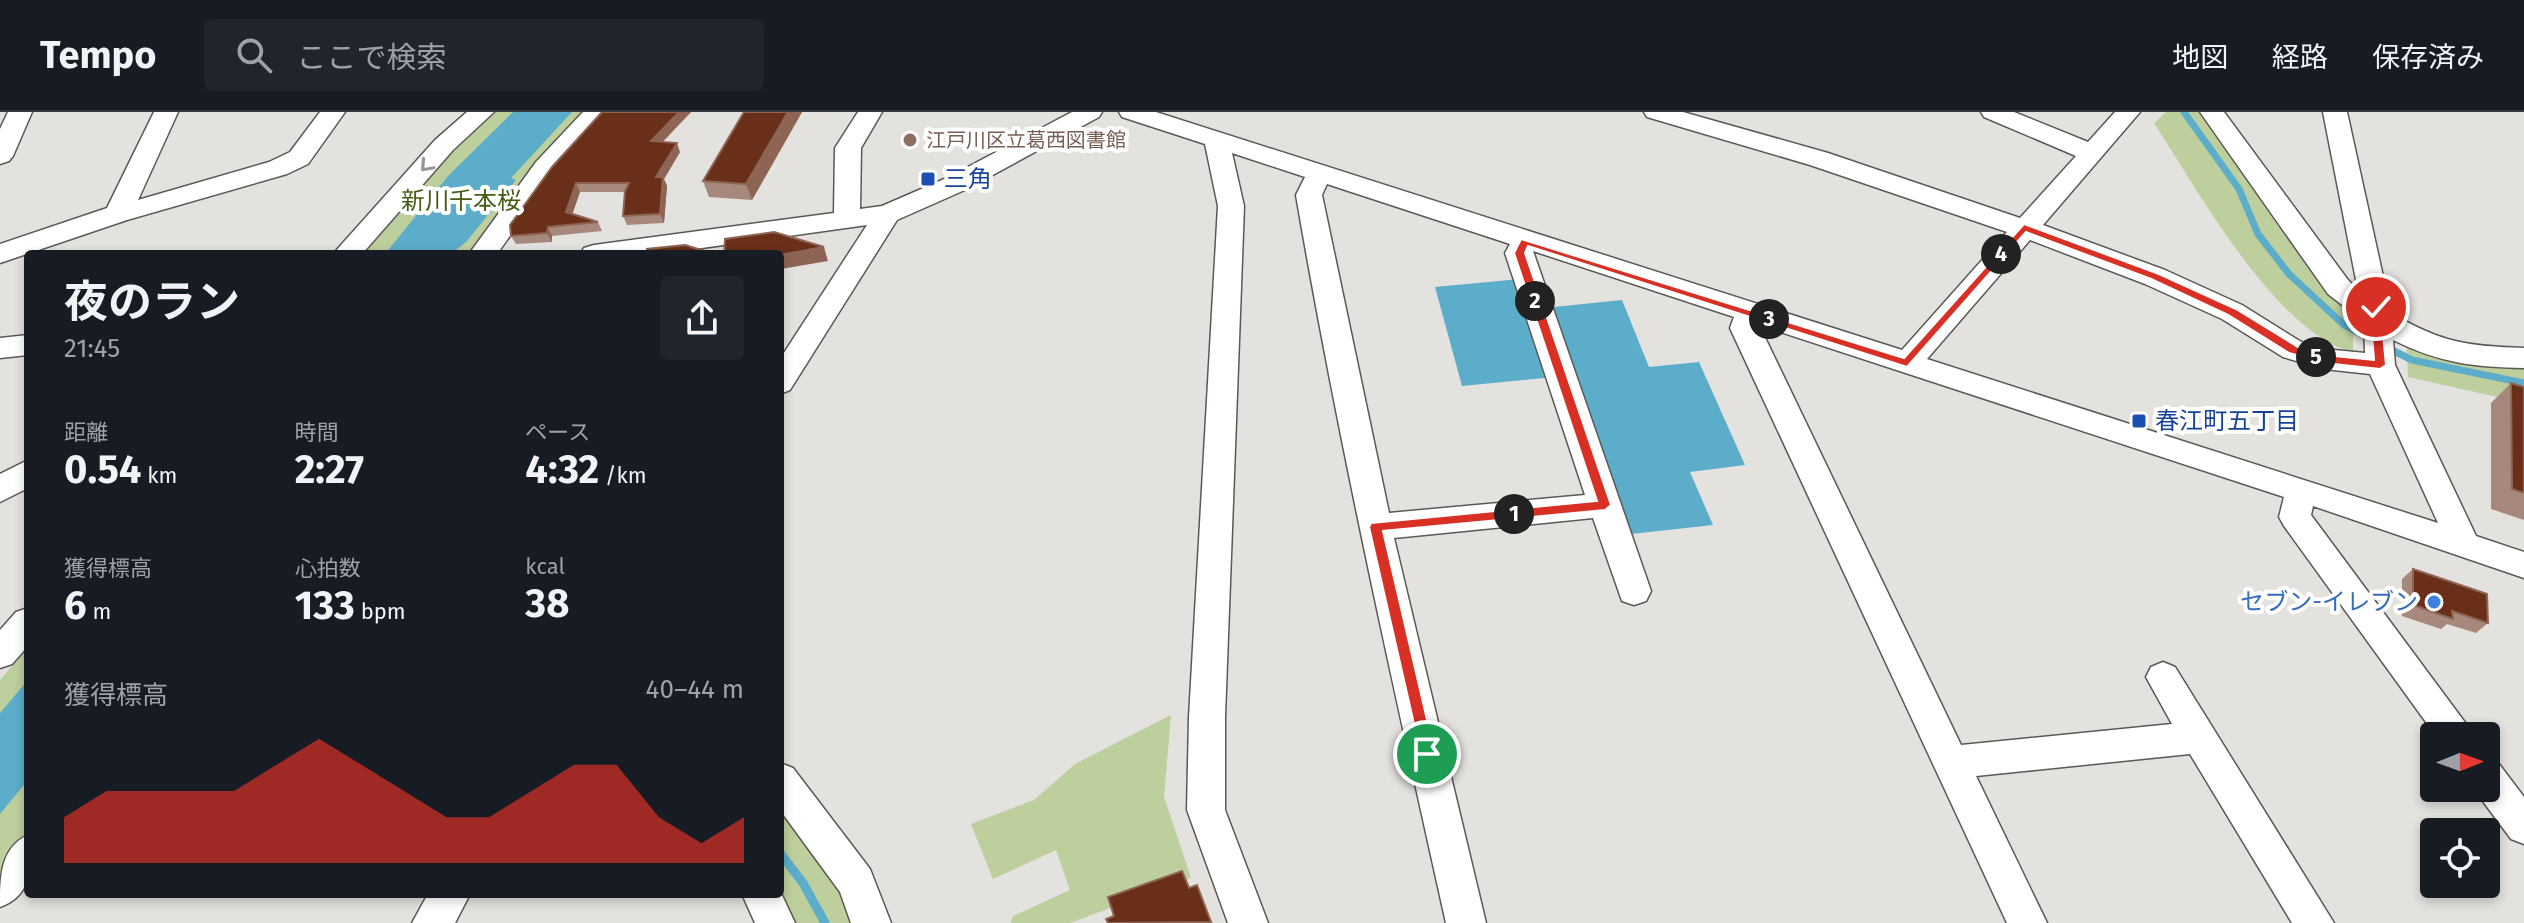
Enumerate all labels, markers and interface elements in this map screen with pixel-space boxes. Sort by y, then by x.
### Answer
search box [204,19,764,91]
text: Tempo [40,32,156,78]
icon: search [232,33,276,77]
text: ここで検索 [296,40,446,76]
text: 地図 [2172,41,2228,74]
text: 経路 [2272,41,2328,74]
text: 保存済み [2372,41,2484,74]
place label: 江戸川区立葛西図書館 [926,128,1126,152]
marker: 江戸川区立葛西図書館 [901,131,919,149]
one-way arrow [421,156,436,171]
place label: 三角 [944,165,992,193]
marker: 三角 [919,170,937,188]
park label: 新川千本桜 [401,187,521,215]
pin: 4 [1981,234,2021,274]
text: 4 [1995,240,2007,267]
pin [2342,273,2410,341]
text: 夜のラン [64,276,240,329]
button: share [660,276,744,360]
pin: 2 [1515,281,1555,321]
icon: check [2354,285,2398,329]
text: 2 [1529,287,1541,314]
pin: 3 [1749,299,1789,339]
text: 3 [1763,305,1775,332]
text: 21:45 [64,333,120,364]
pin: 5 [2296,337,2336,377]
text: 5 [2310,343,2322,370]
place label: 春江町五丁目 [2155,407,2299,435]
marker: 春江町五丁目 [2130,412,2148,430]
text: 距離 [64,419,108,446]
text: 時間 [295,419,339,446]
text: ペース [525,419,590,446]
text: 0.54 [64,446,141,494]
text: 2:27 [295,446,364,494]
text: 4:32 [525,446,599,494]
text: km [141,462,177,489]
text: /km [599,462,647,489]
pin: 1 [1494,494,1534,534]
text: 1 [1509,500,1519,527]
text: kcal [525,553,565,580]
text: 獲得標高 [64,555,152,582]
text: 心拍数 [295,555,361,582]
text: 38 [525,580,569,628]
text: 6 [64,582,87,630]
text: 133 [295,582,355,630]
place label: セブン-イレブン [2240,588,2418,616]
marker: セブン-イレブン [2425,593,2443,611]
text: m [87,598,111,625]
text: bpm [355,598,406,625]
text: 40–44 m [646,674,744,705]
text: 獲得標高 [64,680,168,711]
pin [1393,720,1461,788]
north arrow [2420,722,2500,802]
map controls [2420,722,2500,898]
icon: arrive [1405,732,1449,776]
button: locate [2420,818,2500,898]

